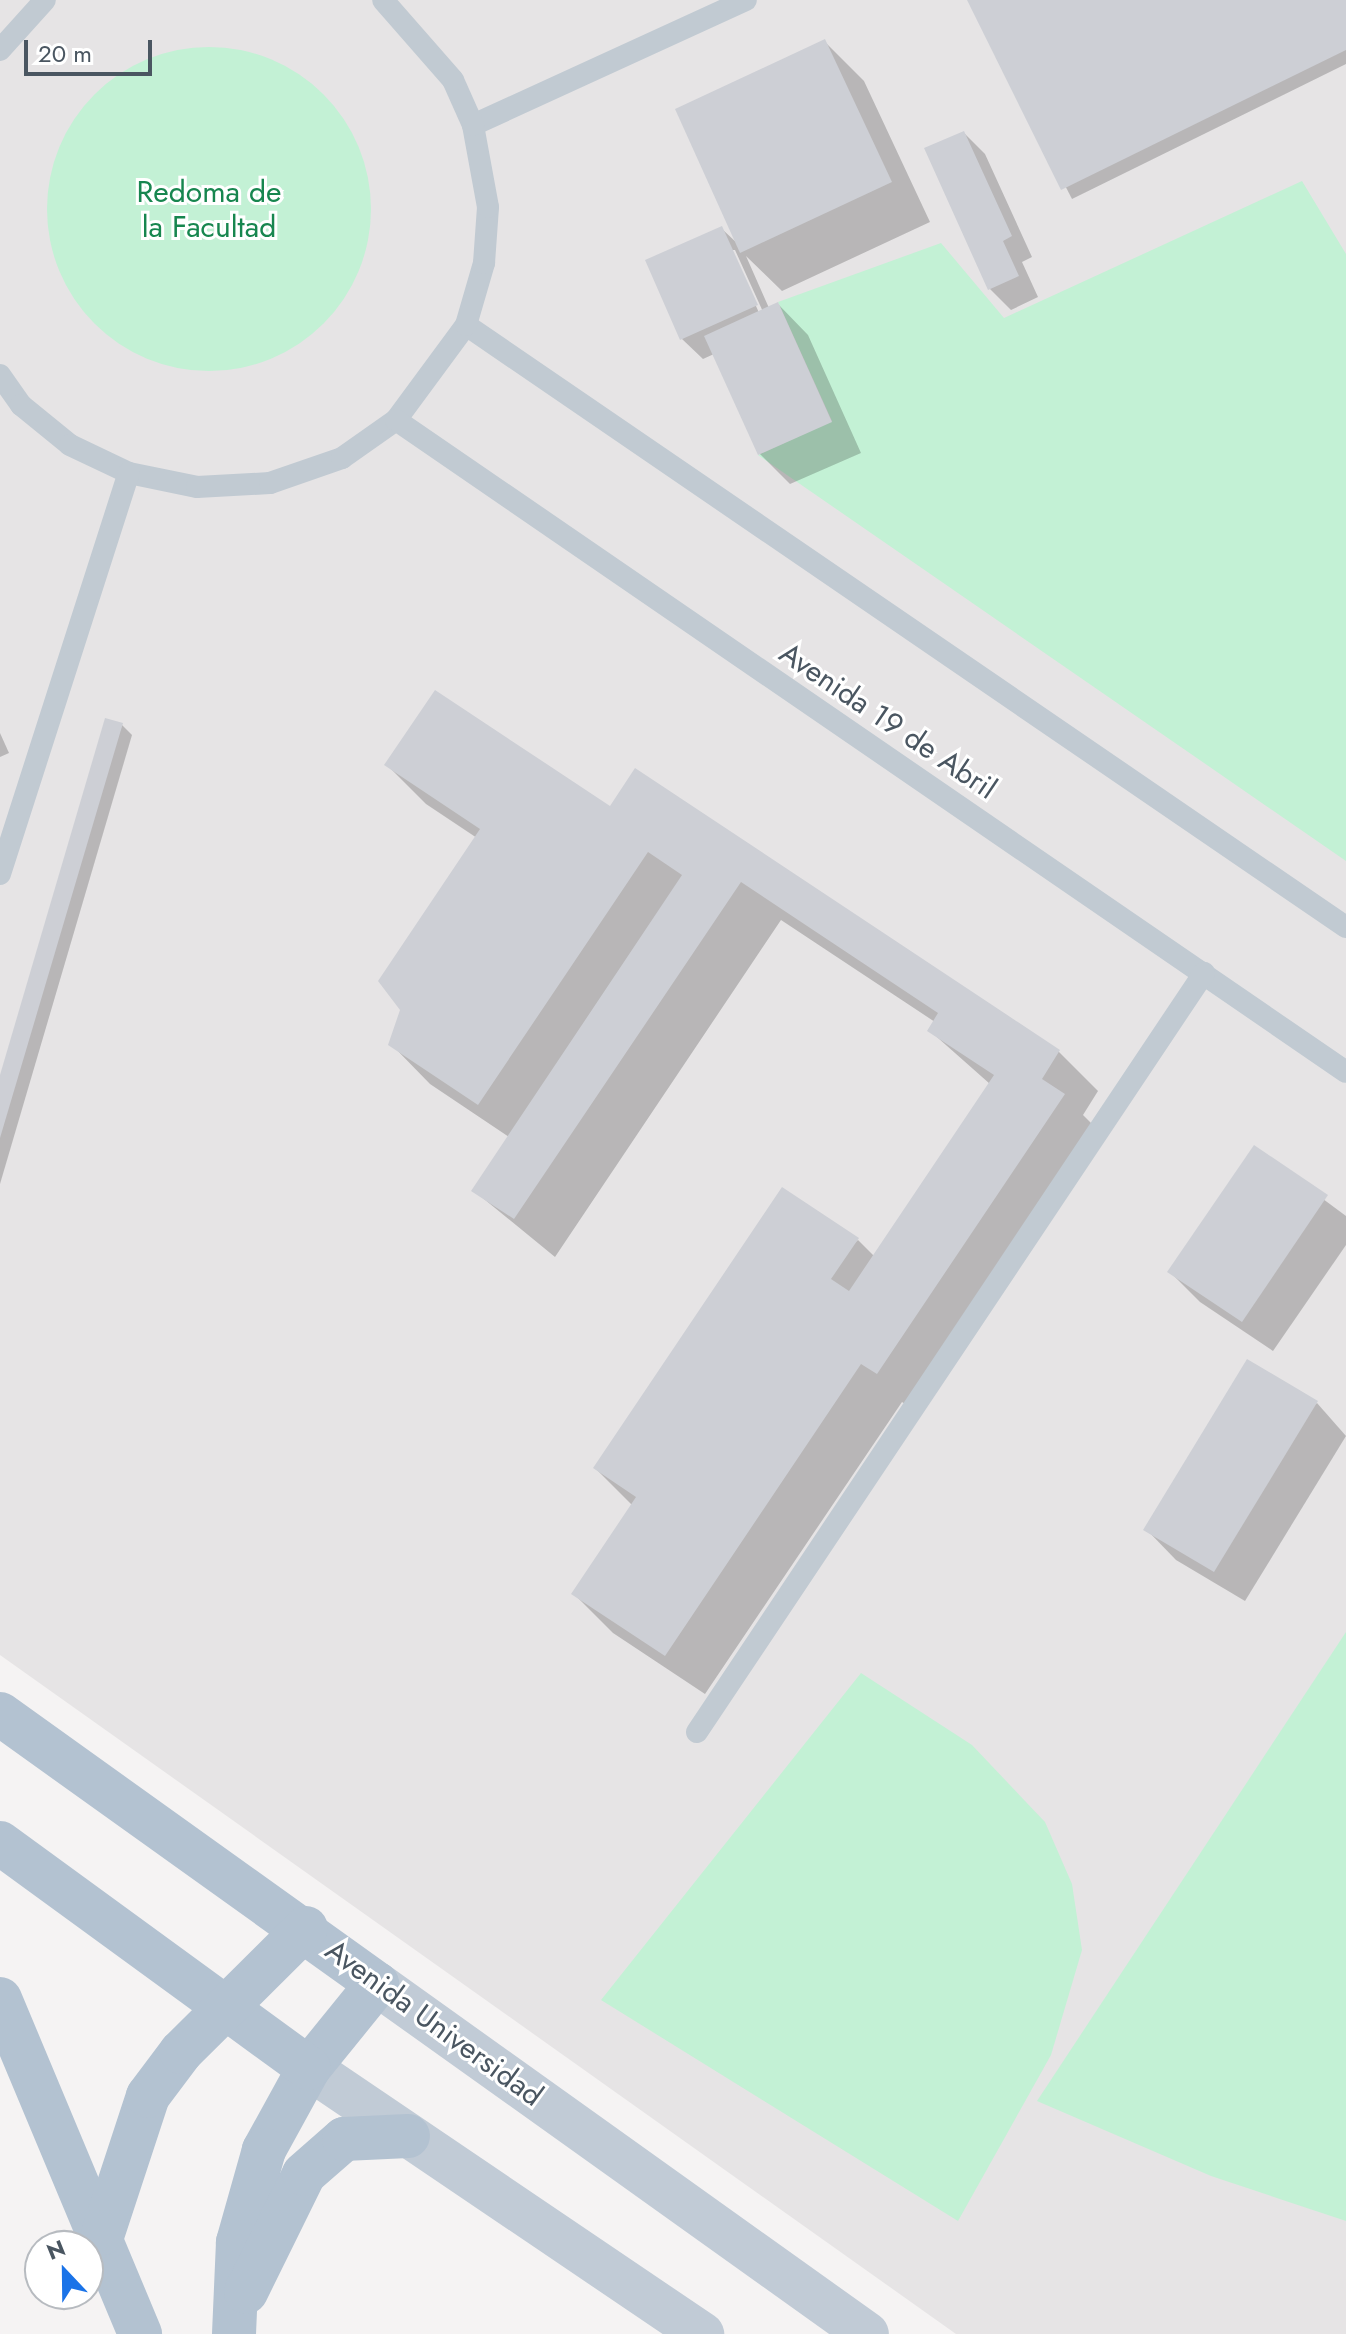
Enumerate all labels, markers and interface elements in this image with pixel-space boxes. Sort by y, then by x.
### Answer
scale bar [28,24,156,74]
text: 20 m [38,36,92,71]
park label: Redoma de la Facultad [136,174,282,244]
street label: Avenida 19 de Abril [773,635,1003,807]
street label: Avenida Universidad [318,1932,550,2114]
north arrow [24,2230,104,2310]
text: N [42,2231,70,2268]

